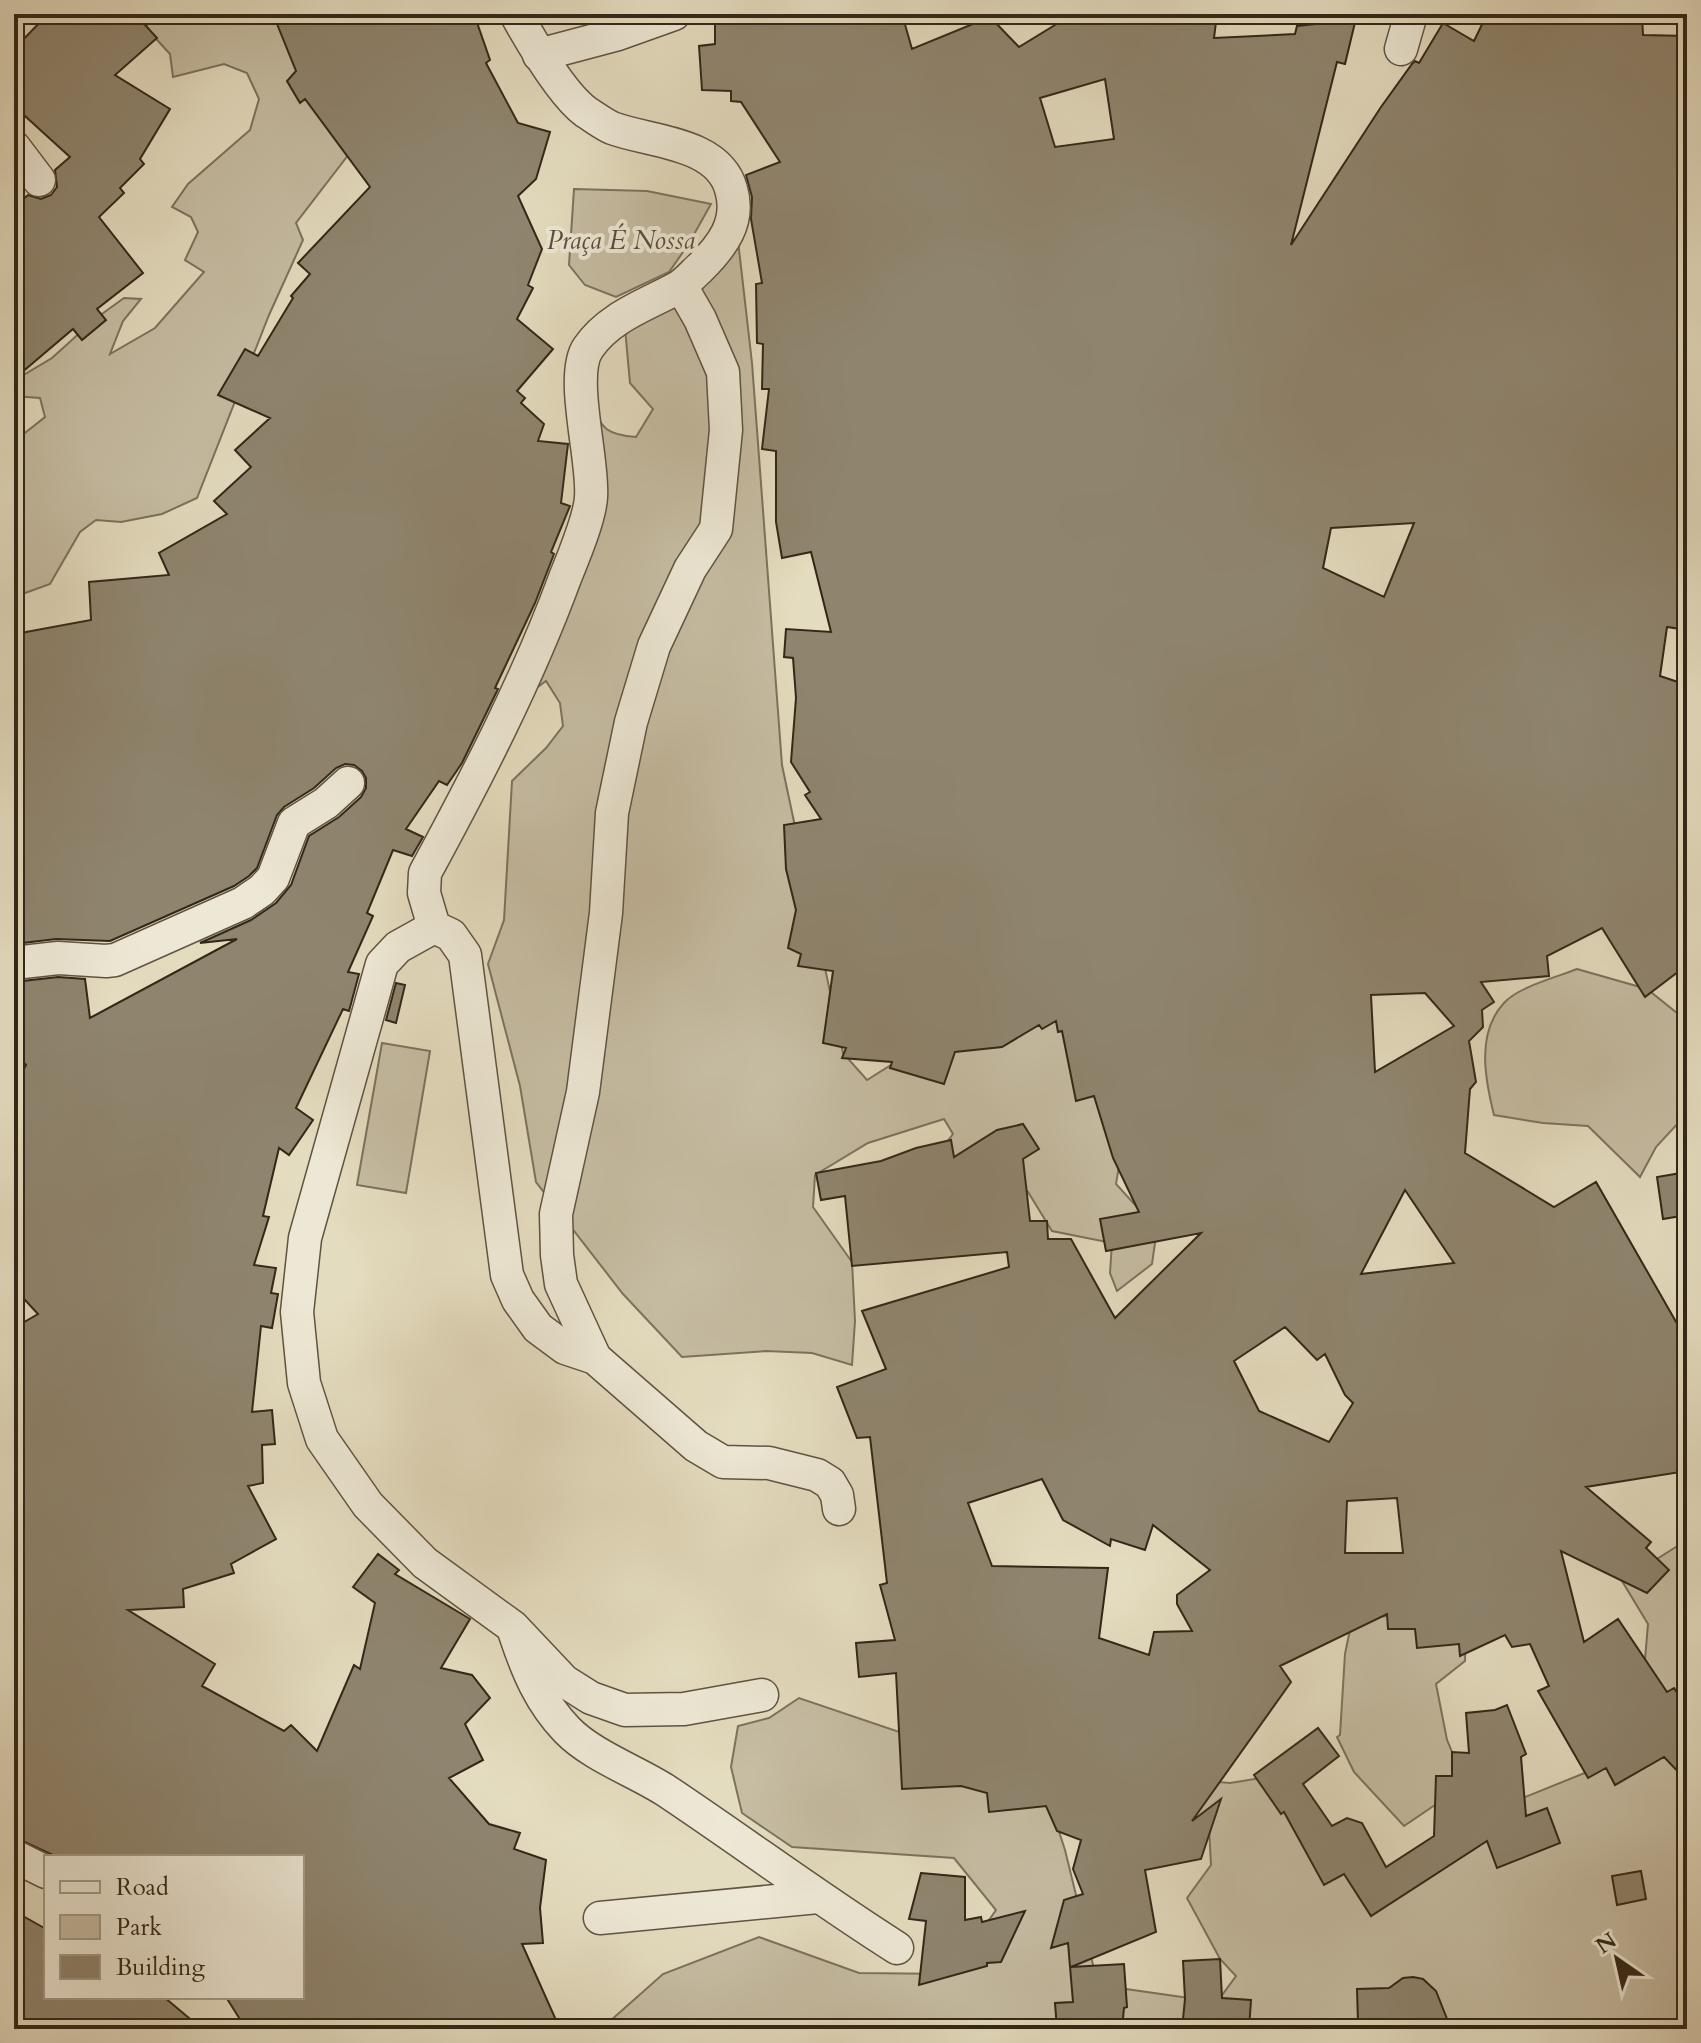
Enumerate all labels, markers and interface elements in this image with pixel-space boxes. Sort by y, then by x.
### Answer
park label: Praça É Nossa [547,223,695,258]
legend [44,1855,304,1999]
text: Road [116,1871,169,1904]
text: Park [116,1911,162,1944]
north arrow [1577,1919,1657,1999]
text: N [1590,1925,1623,1961]
text: Building [116,1951,206,1984]

